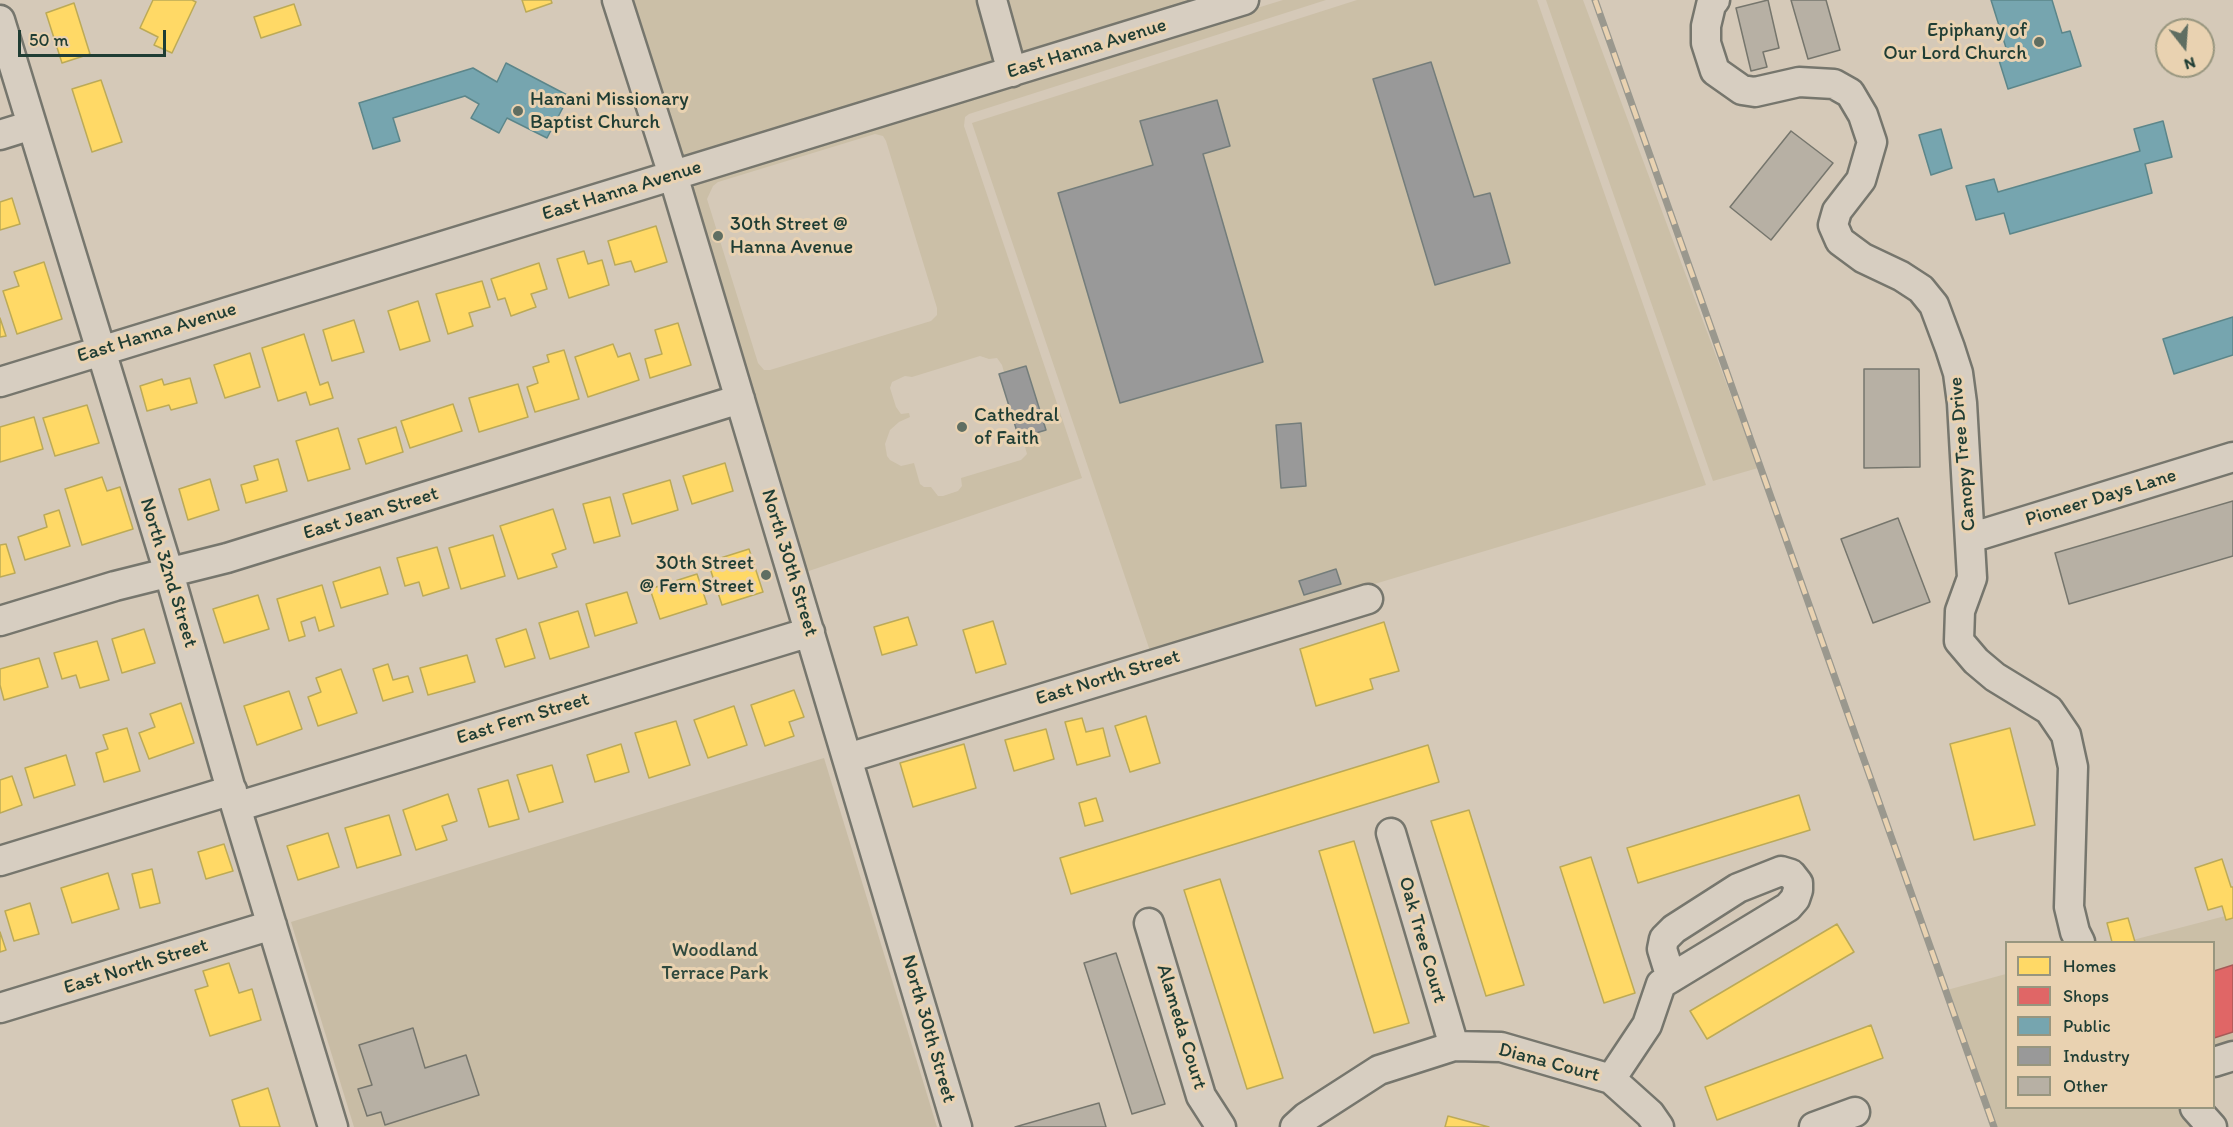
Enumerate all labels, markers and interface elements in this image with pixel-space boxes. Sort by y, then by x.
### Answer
street label: East Hanna Avenue [1004,13,1170,85]
scale bar [21,18,170,56]
north arrow [2155,18,2215,78]
place label: Epiphany of Our Lord Church [1883,19,2027,66]
text: 50 m [29,29,69,51]
marker: Epiphany of Our Lord Church [2032,35,2046,49]
text: N [2182,53,2198,74]
place label: Hanani Missionary Baptist Church [530,88,689,135]
marker: Hanani Missionary Baptist Church [511,104,525,118]
street label: East Hanna Avenue [539,155,705,227]
place label: 30th Street @ Hanna Avenue [730,213,853,260]
marker: 30th Street @ Hanna Avenue [711,229,725,243]
street label: East Hanna Avenue [74,297,240,369]
street label: Canopy Tree Drive [1944,376,1982,532]
place label: Cathedral of Faith [974,404,1059,451]
marker: Cathedral of Faith [955,420,969,434]
street label: Pioneer Days Lane [2023,464,2179,532]
street label: East Jean Street [300,482,442,546]
street label: North 30th Street [755,487,823,639]
street label: North 32nd Street [134,495,202,651]
place label: 30th Street @ Fern Street [639,552,754,599]
marker: 30th Street @ Fern Street [759,568,773,582]
street label: East North Street [1033,645,1183,711]
street label: East Fern Street [454,687,592,751]
street label: Oak Tree Court [1393,874,1451,1006]
street label: East North Street [61,934,211,1000]
park label: Woodland Terrace Park [662,939,768,986]
legend [2005,941,2215,1109]
street label: North 30th Street [895,952,961,1106]
text: Homes [2063,955,2116,977]
street label: Alameda Court [1151,961,1211,1093]
text: Shops [2063,985,2109,1007]
text: Public [2063,1015,2111,1037]
street label: Diana Court [1496,1038,1602,1088]
text: Industry [2063,1045,2130,1067]
text: Other [2063,1075,2108,1097]

